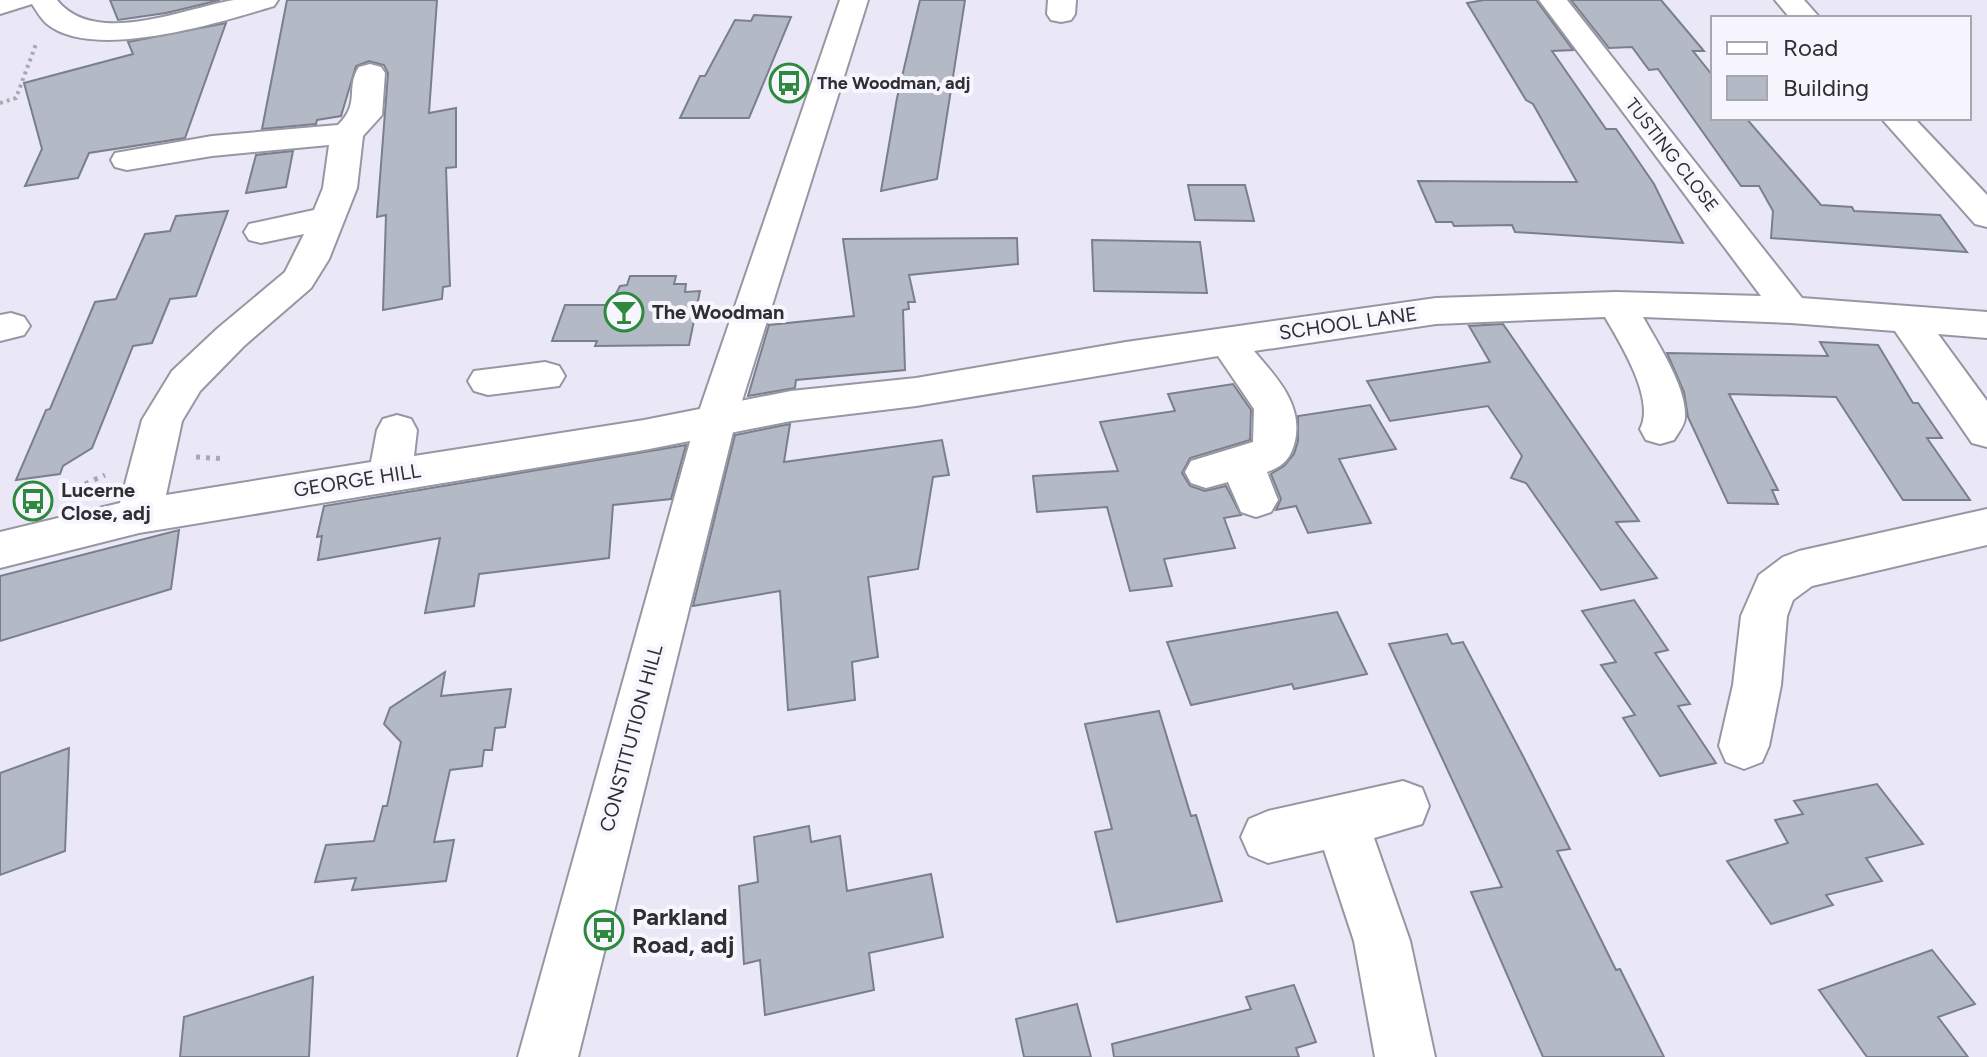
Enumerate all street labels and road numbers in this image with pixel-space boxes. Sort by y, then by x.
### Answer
street label: TUSTING CLOSE [1621,94,1723,216]
street label: SCHOOL LANE [1277,301,1419,345]
street label: GEORGE HILL [292,458,423,502]
street label: CONSTITUTION HILL [594,641,668,834]

